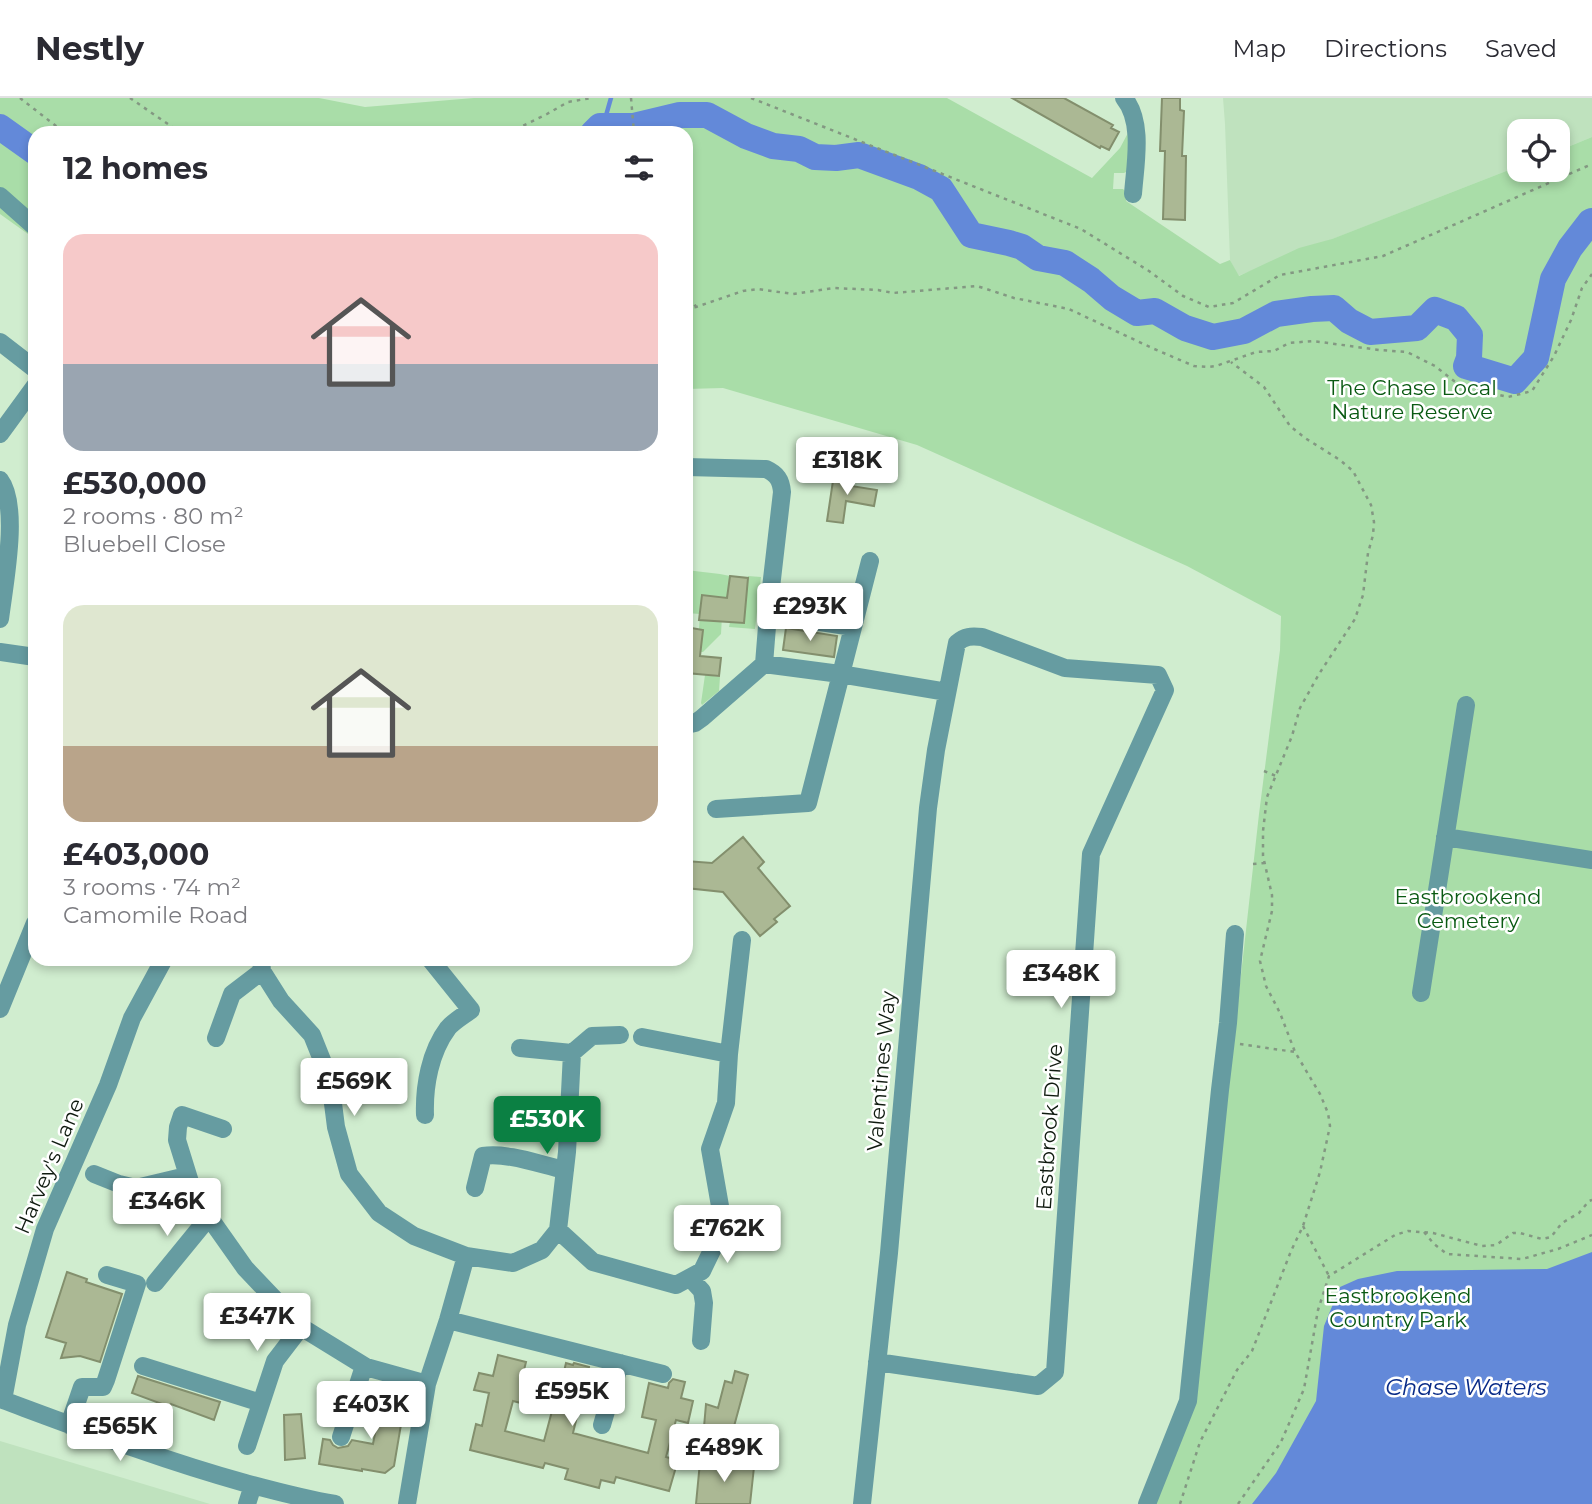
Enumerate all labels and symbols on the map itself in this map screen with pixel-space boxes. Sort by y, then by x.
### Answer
park label: The Chase Local Nature Reserve [1327,375,1497,424]
pin: £318K [798,438,896,497]
pin: £293K [761,584,859,643]
park label: Eastbrookend Cemetery [1394,884,1542,933]
pin: £348K [1012,950,1110,1010]
street label: Valentines Way [862,989,901,1152]
street label: Eastbrook Drive [1031,1043,1067,1211]
pin: £569K [305,1058,403,1118]
street label: Harvey's Lane [9,1094,89,1238]
pin: £530K [498,1096,596,1156]
pin: £346K [118,1178,216,1238]
pin: £762K [678,1206,776,1265]
park label: Eastbrookend Country Park [1324,1283,1472,1332]
pin: £347K [208,1294,306,1353]
pin: £595K [523,1368,621,1428]
water label: Chase Waters [1385,1373,1547,1401]
pin: £403K [322,1382,420,1441]
pin: £565K [71,1404,169,1463]
pin: £489K [675,1424,773,1484]

